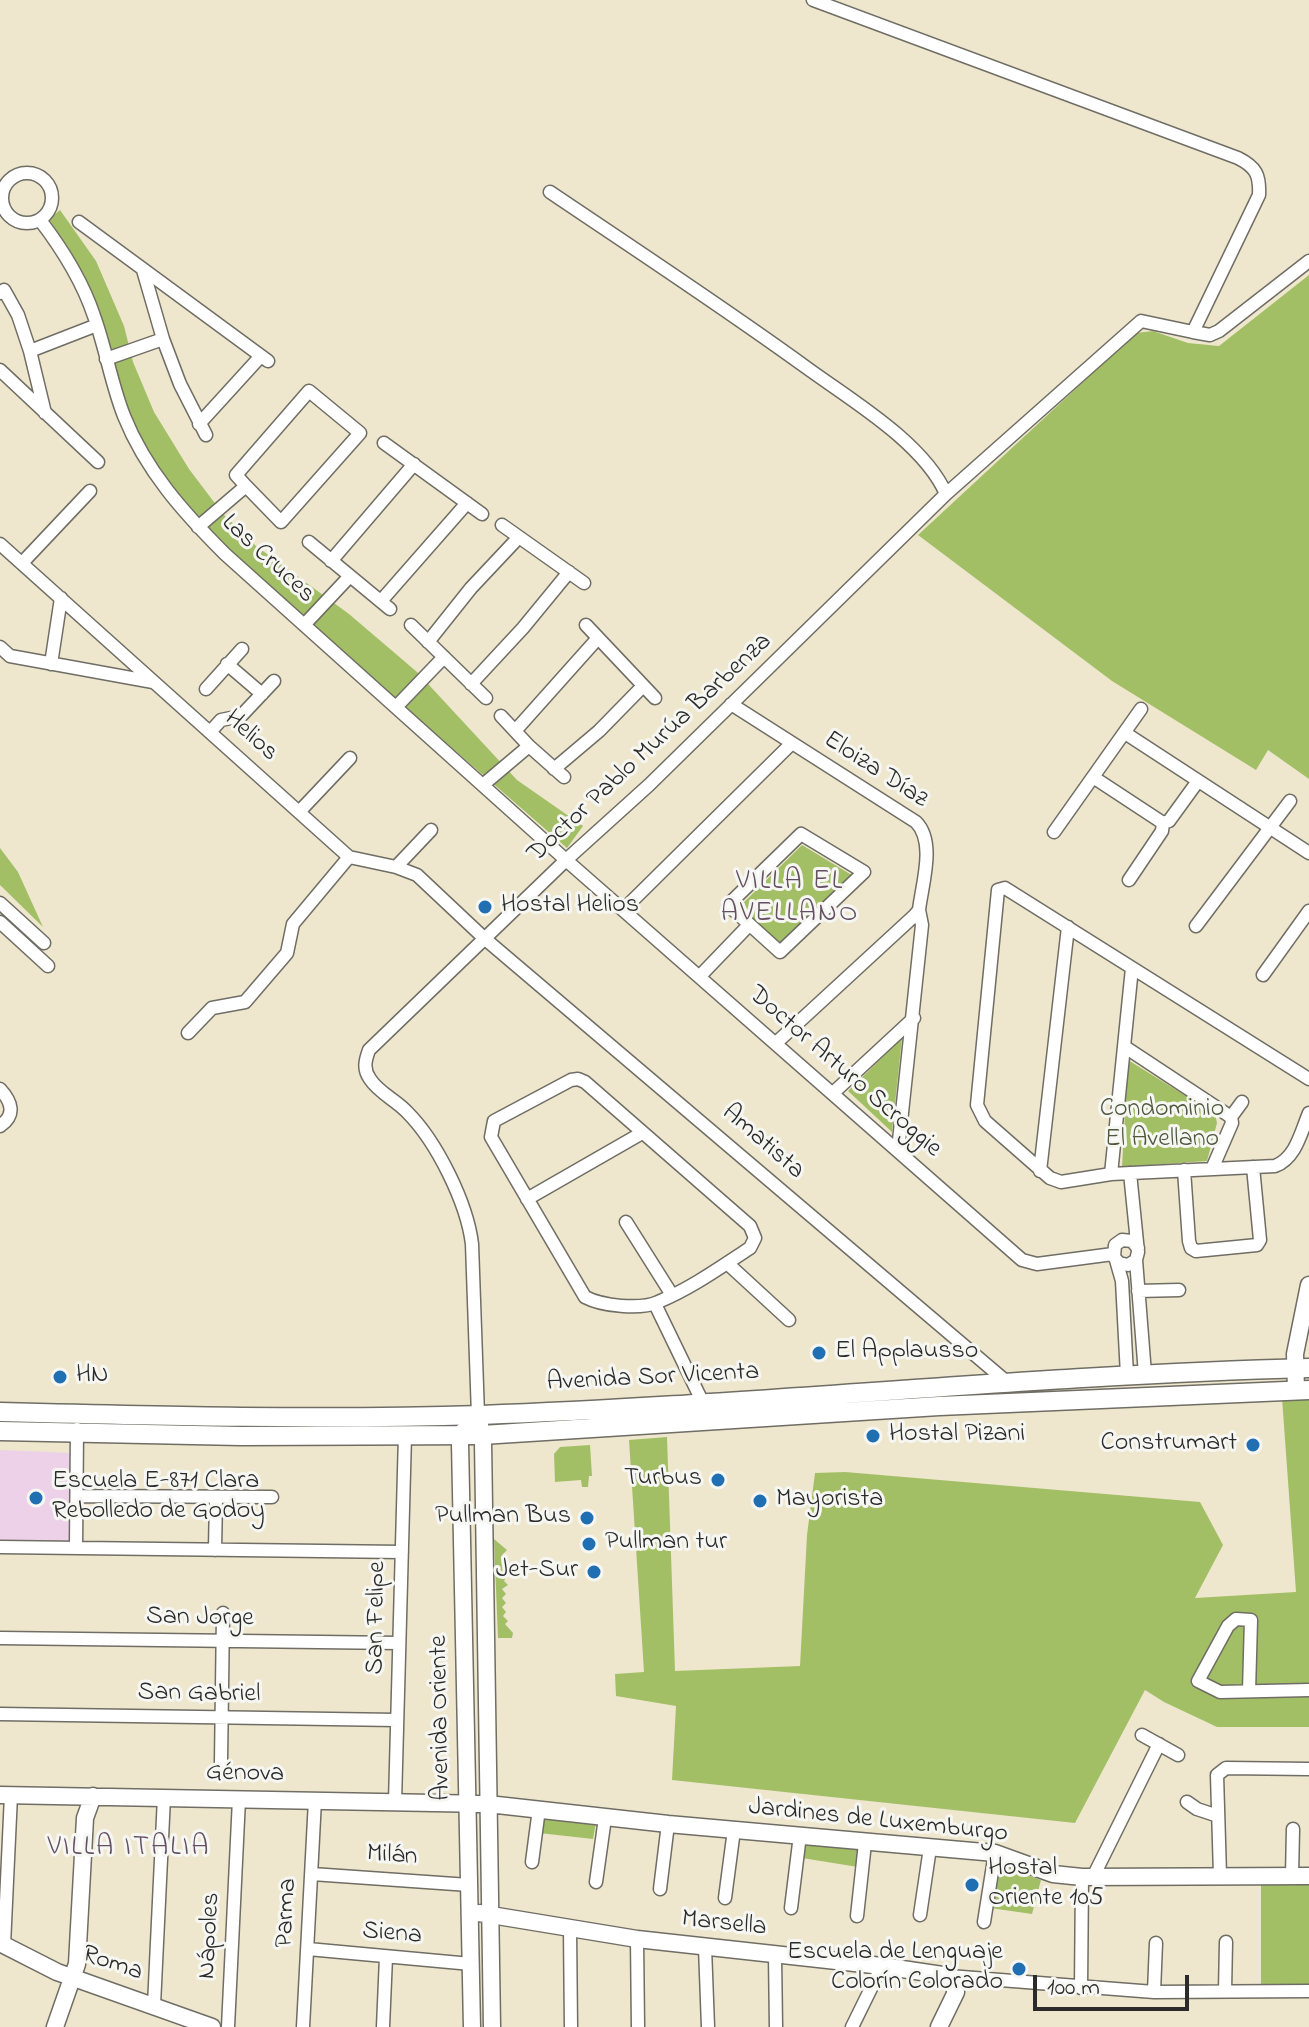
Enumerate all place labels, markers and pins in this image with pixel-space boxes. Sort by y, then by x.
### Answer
place label: Hostal Helios [501,891,639,923]
marker: Hostal Helios [476,898,494,916]
place label: El Applausso [835,1337,978,1369]
marker: El Applausso [810,1344,828,1362]
place label: HN [76,1361,109,1393]
marker: HN [51,1368,69,1386]
place label: Hostal Pizani [889,1420,1025,1452]
marker: Hostal Pizani [864,1427,882,1445]
place label: Construmart [1101,1429,1237,1461]
marker: Construmart [1244,1436,1262,1454]
place label: Turbus [624,1464,702,1496]
place label: Escuela E-871 Clara Rebolledo de Godoy [52,1467,265,1528]
marker: Turbus [709,1471,727,1489]
place label: Mayorista [776,1485,883,1517]
marker: Escuela E-871 Clara Rebolledo de Godoy [27,1489,45,1507]
marker: Mayorista [751,1492,769,1510]
place label: Pullman Bus [435,1502,571,1534]
marker: Pullman Bus [578,1509,596,1527]
place label: Pullman tur [605,1528,727,1560]
marker: Pullman tur [580,1535,598,1553]
place label: Jet-Sur [496,1556,578,1588]
marker: Jet-Sur [585,1563,603,1581]
place label: Hostal Oriente 105 [988,1854,1104,1916]
marker: Hostal Oriente 105 [963,1876,981,1894]
place label: Escuela de Lenguaje Colorín Colorado [787,1938,1003,2000]
marker: Escuela de Lenguaje Colorín Colorado [1010,1960,1028,1978]

